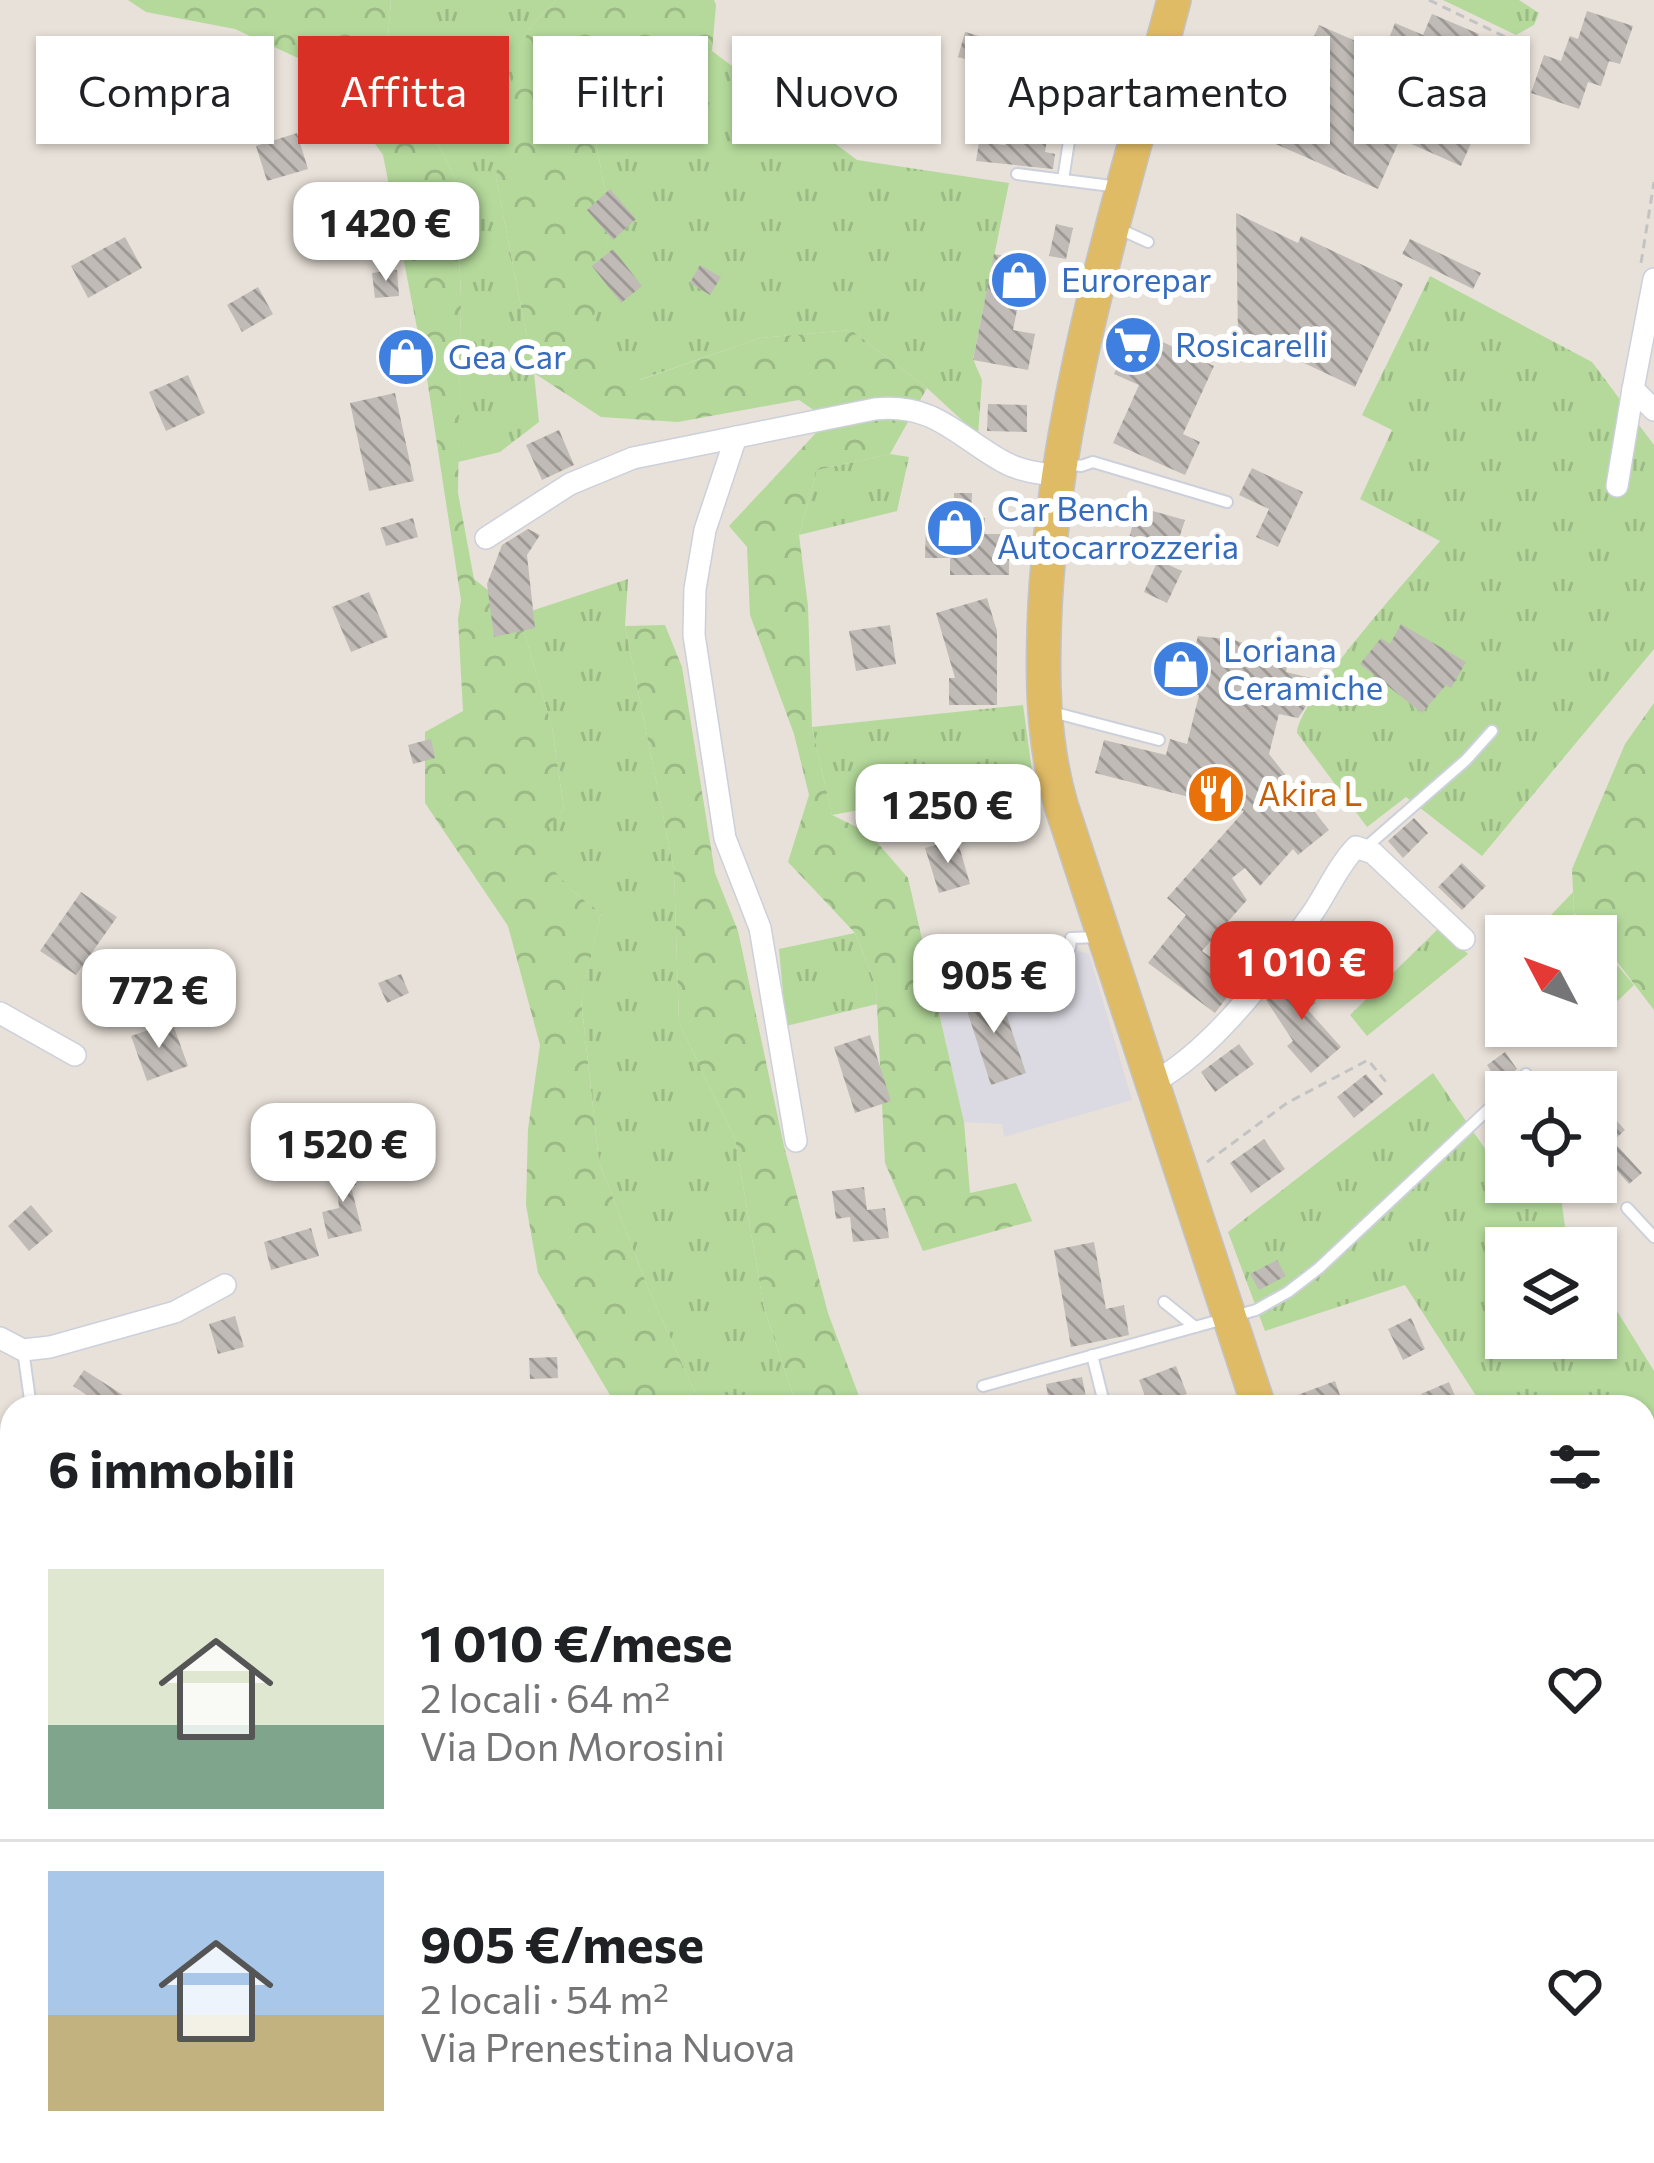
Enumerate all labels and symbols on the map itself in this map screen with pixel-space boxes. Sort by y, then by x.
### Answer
pin: 1 420 € [275,182,497,284]
shop icon: Eurorepar [988,249,1050,311]
place label: Eurorepar [1061,258,1211,299]
supermarket icon: Rosicarelli [1102,314,1164,376]
place label: Rosicarelli [1175,323,1328,364]
shop icon: Gea Car [375,326,437,388]
place label: Gea Car [448,335,566,376]
place label: Car Bench Autocarrozzeria [997,487,1239,566]
shop icon: Car Bench Autocarrozzeria [924,497,986,559]
place label: Loriana Ceramiche [1223,628,1383,707]
shop icon: Loriana Ceramiche [1150,638,1212,700]
restaurant icon: Akira L [1185,763,1247,825]
pin: 1 250 € [837,764,1059,866]
place label: Akira L [1258,772,1362,813]
north arrow [1485,915,1617,1047]
pin: 1 010 € [1191,921,1413,1023]
pin: 905 € [910,934,1078,1036]
pin: 772 € [75,949,243,1051]
pin: 1 520 € [232,1103,454,1205]

